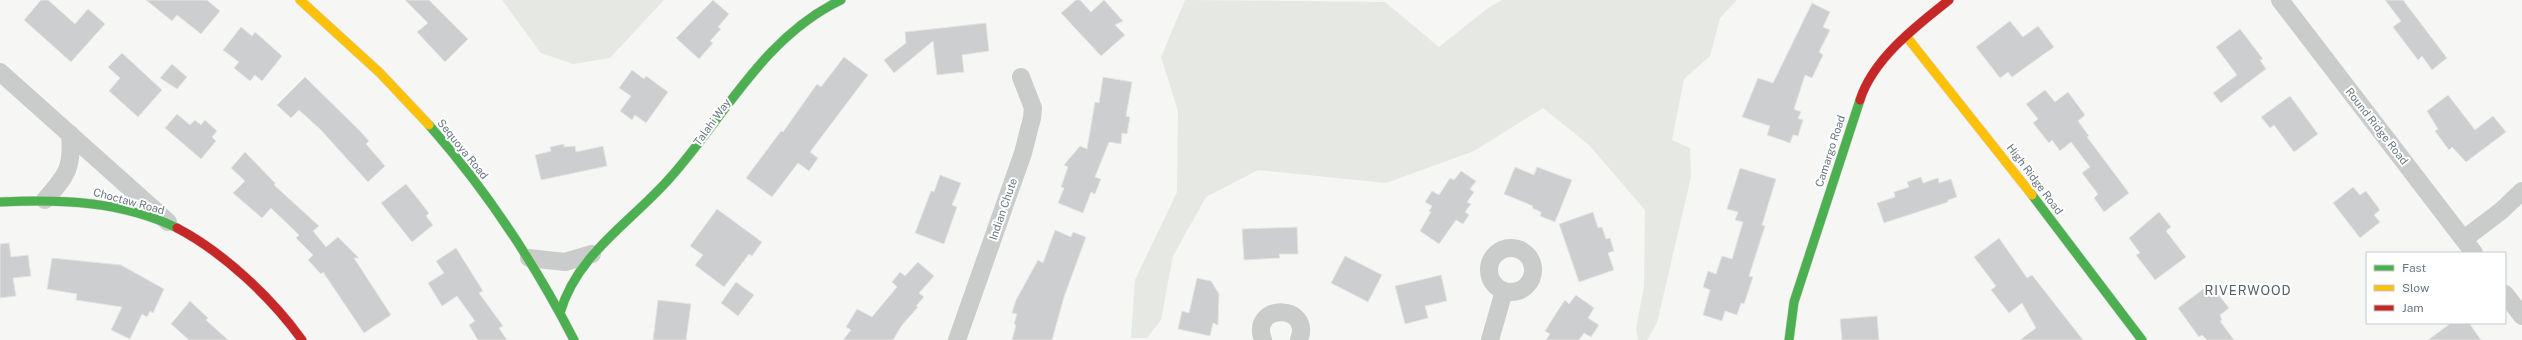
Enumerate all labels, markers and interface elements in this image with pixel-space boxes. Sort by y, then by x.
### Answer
street label: Round Ridge Road [2343,85,2411,167]
street label: Talahi Way [691,96,733,148]
street label: Camargo Road [1813,114,1847,188]
street label: Sequoya Road [435,117,491,181]
street label: High Ridge Road [2005,141,2065,217]
street label: Indian Chute [987,177,1019,241]
street label: Choctaw Road [92,186,166,216]
legend [2366,252,2506,324]
text: Fast [2402,261,2427,275]
text: Slow [2402,281,2430,295]
district label: RIVERWOOD [2204,283,2292,298]
text: Jam [2402,301,2424,315]

